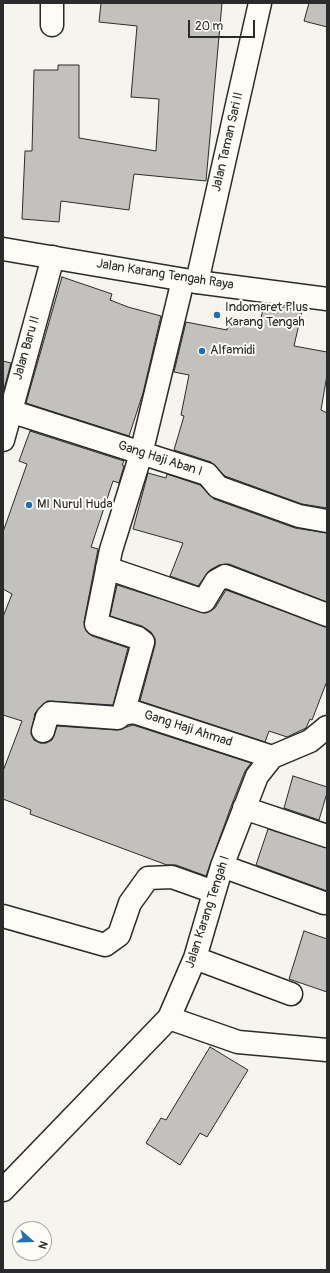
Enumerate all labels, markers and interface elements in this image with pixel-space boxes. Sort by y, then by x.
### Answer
scale bar [190,12,257,38]
text: 20 m [195,19,223,34]
street label: Jalan Taman Sari II [209,91,247,193]
street label: Jalan Karang Tengah Raya [95,256,235,294]
place label: Indomaret Plus Karang Tengah [225,300,308,331]
marker: Indomaret Plus Karang Tengah [212,310,222,320]
street label: Jalan Baru II [10,314,44,382]
place label: Alfamidi [210,343,255,359]
marker: Alfamidi [197,346,207,356]
street label: Gang Haji Aban I [116,438,204,480]
place label: MI Nurul Huda [37,497,112,513]
marker: MI Nurul Huda [24,500,34,510]
street label: Gang Haji Ahmad [142,707,234,751]
street label: Jalan Karang Tengah I [182,854,234,970]
north arrow [12,1221,52,1261]
text: N [35,1239,50,1251]

